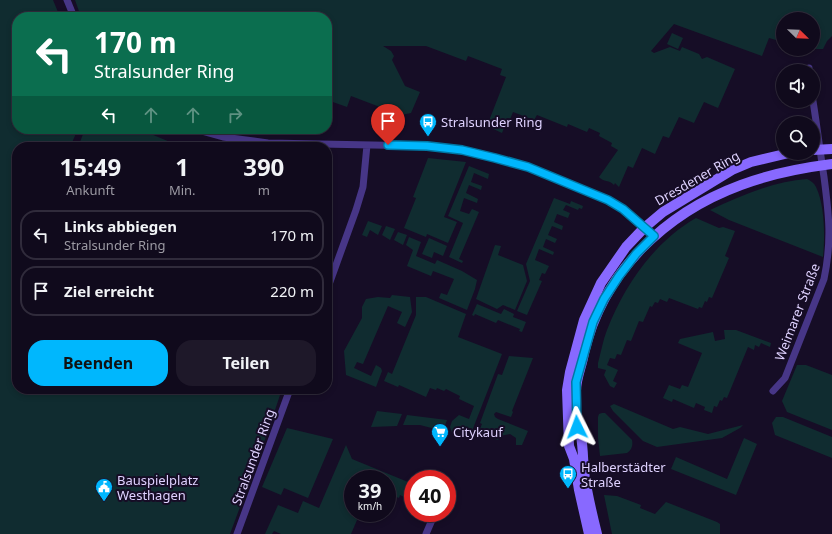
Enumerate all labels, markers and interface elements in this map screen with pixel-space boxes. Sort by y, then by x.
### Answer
north arrow [776,12,820,56]
map controls [776,12,820,160]
text: 170 m [94,23,177,61]
icon: left [28,28,80,80]
text: Stralsunder Ring [94,59,234,83]
button: sound [776,64,820,108]
icon: left [98,104,120,126]
icon: ahead [140,104,162,126]
icon: ahead [182,104,204,126]
icon: right [224,104,246,126]
pin [371,104,405,145]
icon: arrive [377,110,399,132]
bus stop icon: Stralsunder Ring [418,112,438,137]
place label: Stralsunder Ring [441,113,542,131]
button: search [776,116,820,160]
street label: Dresdener Ring [651,146,743,210]
text: 15:49 [60,150,121,183]
text: 1 [175,150,189,183]
text: 390 [243,150,284,183]
text: Ankunft [66,181,115,199]
text: Min. [169,181,196,199]
text: m [258,181,270,199]
text: Links abbiegen [64,216,177,236]
icon: left [30,224,52,246]
text: 170 m [270,225,314,245]
text: Stralsunder Ring [64,236,165,254]
street label: Weimarer Straße [770,261,824,363]
icon: arrive [30,280,52,302]
text: Ziel erreicht [64,281,154,301]
text: 220 m [270,281,314,301]
button: Beenden [28,340,168,386]
button: Teilen [176,340,316,386]
street label: Stralsunder Ring [227,406,279,508]
position arrow [556,406,598,448]
supermarket icon: Citykauf [430,422,450,447]
place label: Citykauf [453,423,504,441]
place label: Halberstädter Straße [581,458,666,491]
bus stop icon: Halberstädter Straße [558,464,578,489]
speed limit sign: 40 [404,470,456,522]
place label: Bauspielplatz Westhagen [117,471,198,504]
public building icon: Bauspielplatz Westhagen [94,477,114,502]
text: 39 [359,477,381,504]
text: km/h [358,499,382,513]

